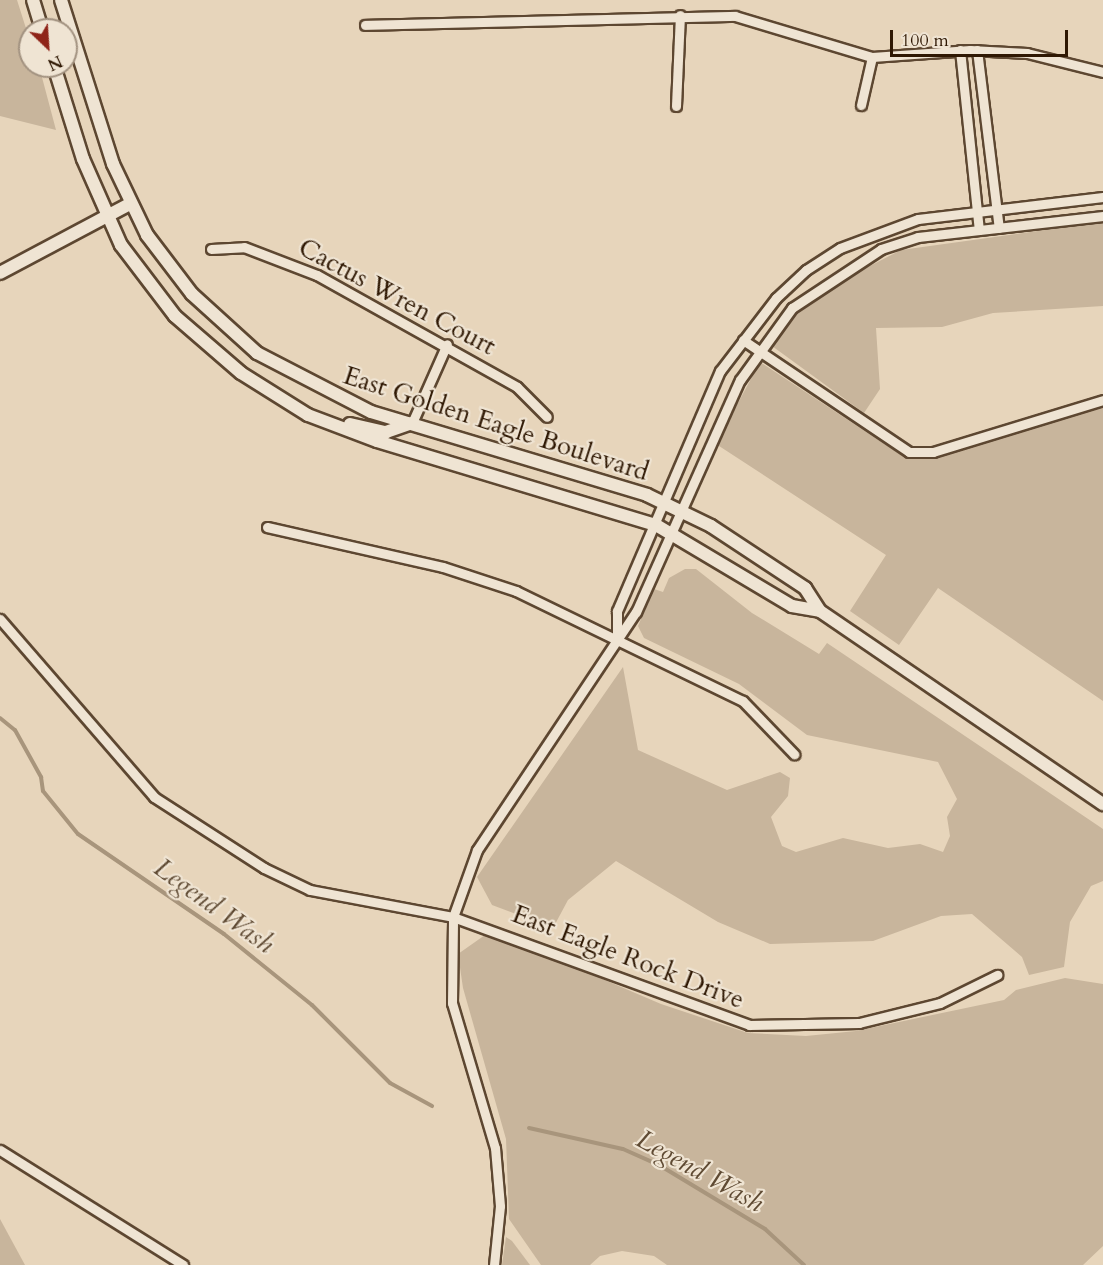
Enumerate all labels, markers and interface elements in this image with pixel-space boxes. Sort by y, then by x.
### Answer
north arrow [18,18,78,78]
scale bar [893,18,1072,56]
text: 100 m [901,28,949,53]
text: N [44,50,66,75]
street label: Cactus Wren Court [293,232,501,362]
street label: East Golden Eagle Boulevard [339,360,653,488]
water label: Legend Wash [148,852,280,960]
street label: East Eagle Rock Drive [508,898,748,1016]
water label: Legend Wash [631,1123,769,1219]

